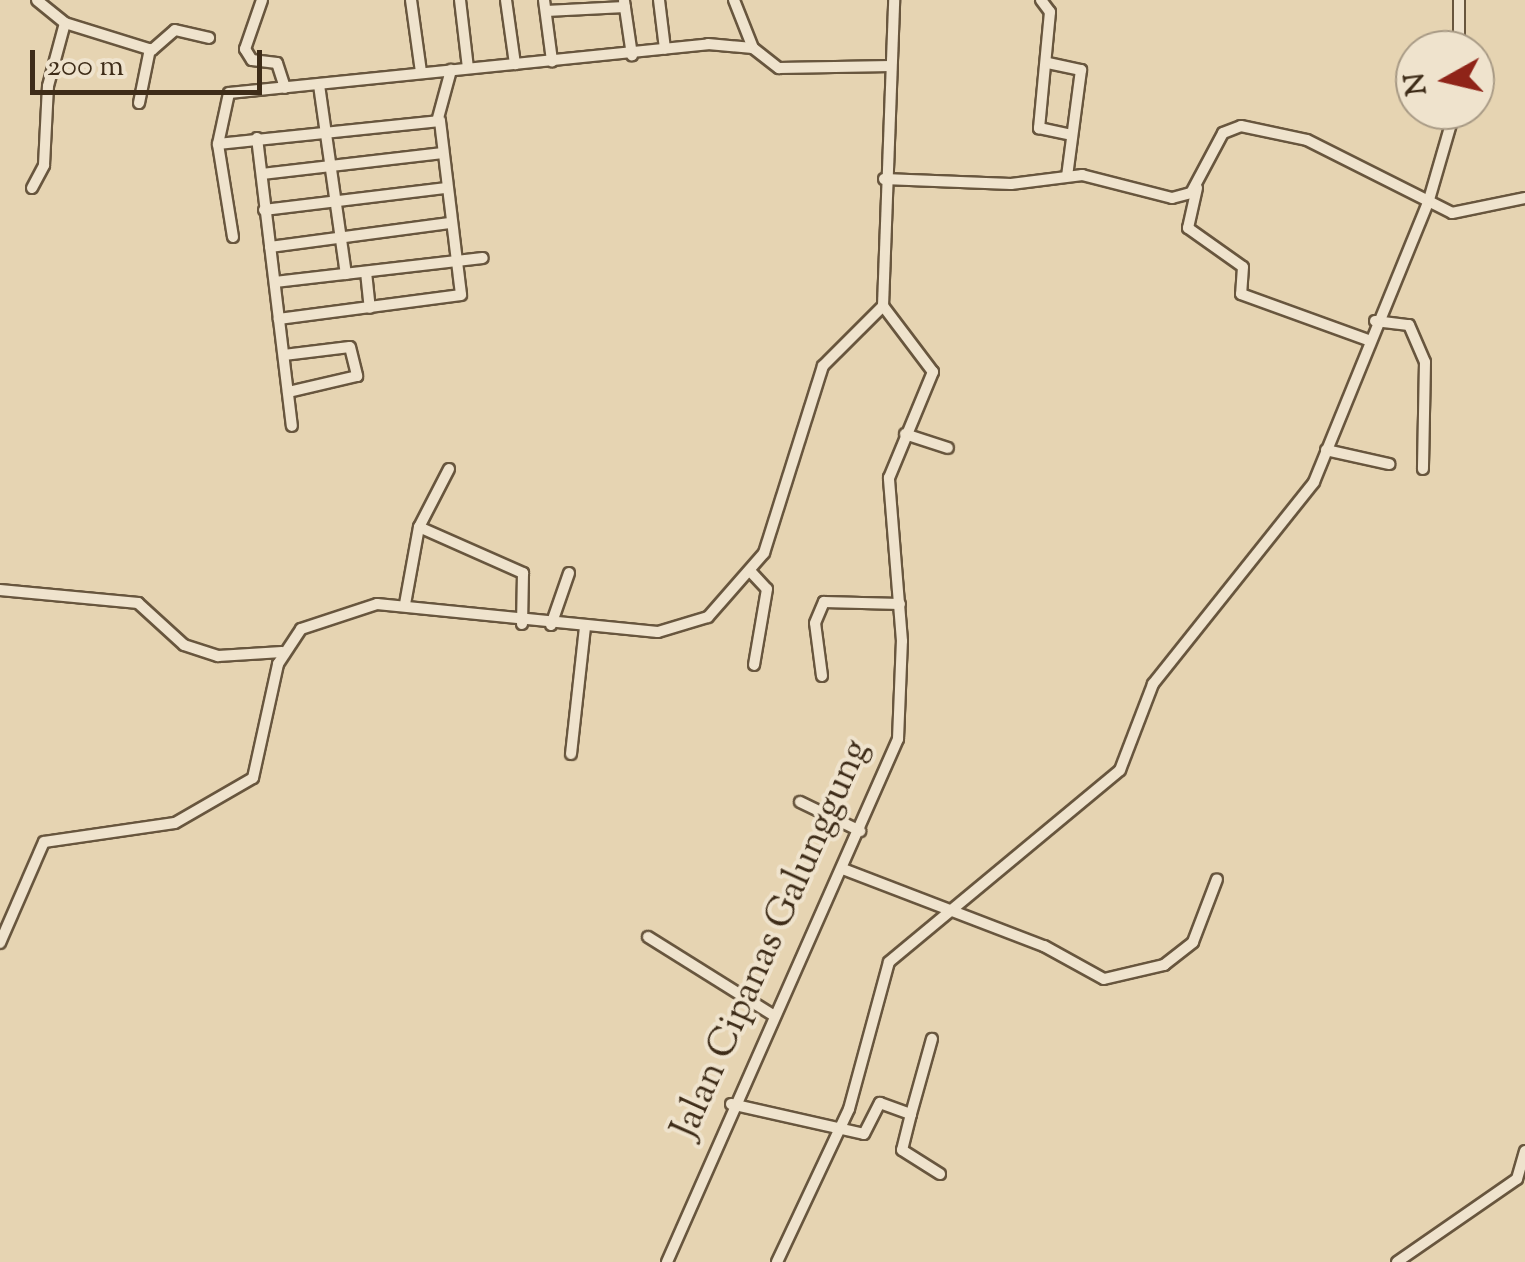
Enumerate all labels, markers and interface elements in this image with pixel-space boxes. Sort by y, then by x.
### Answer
scale bar [35,30,268,92]
north arrow [1395,30,1495,130]
text: 200 m [47,46,124,89]
text: N [1396,70,1439,98]
street label: Jalan Cipanas Galunggung [664,734,882,1146]

